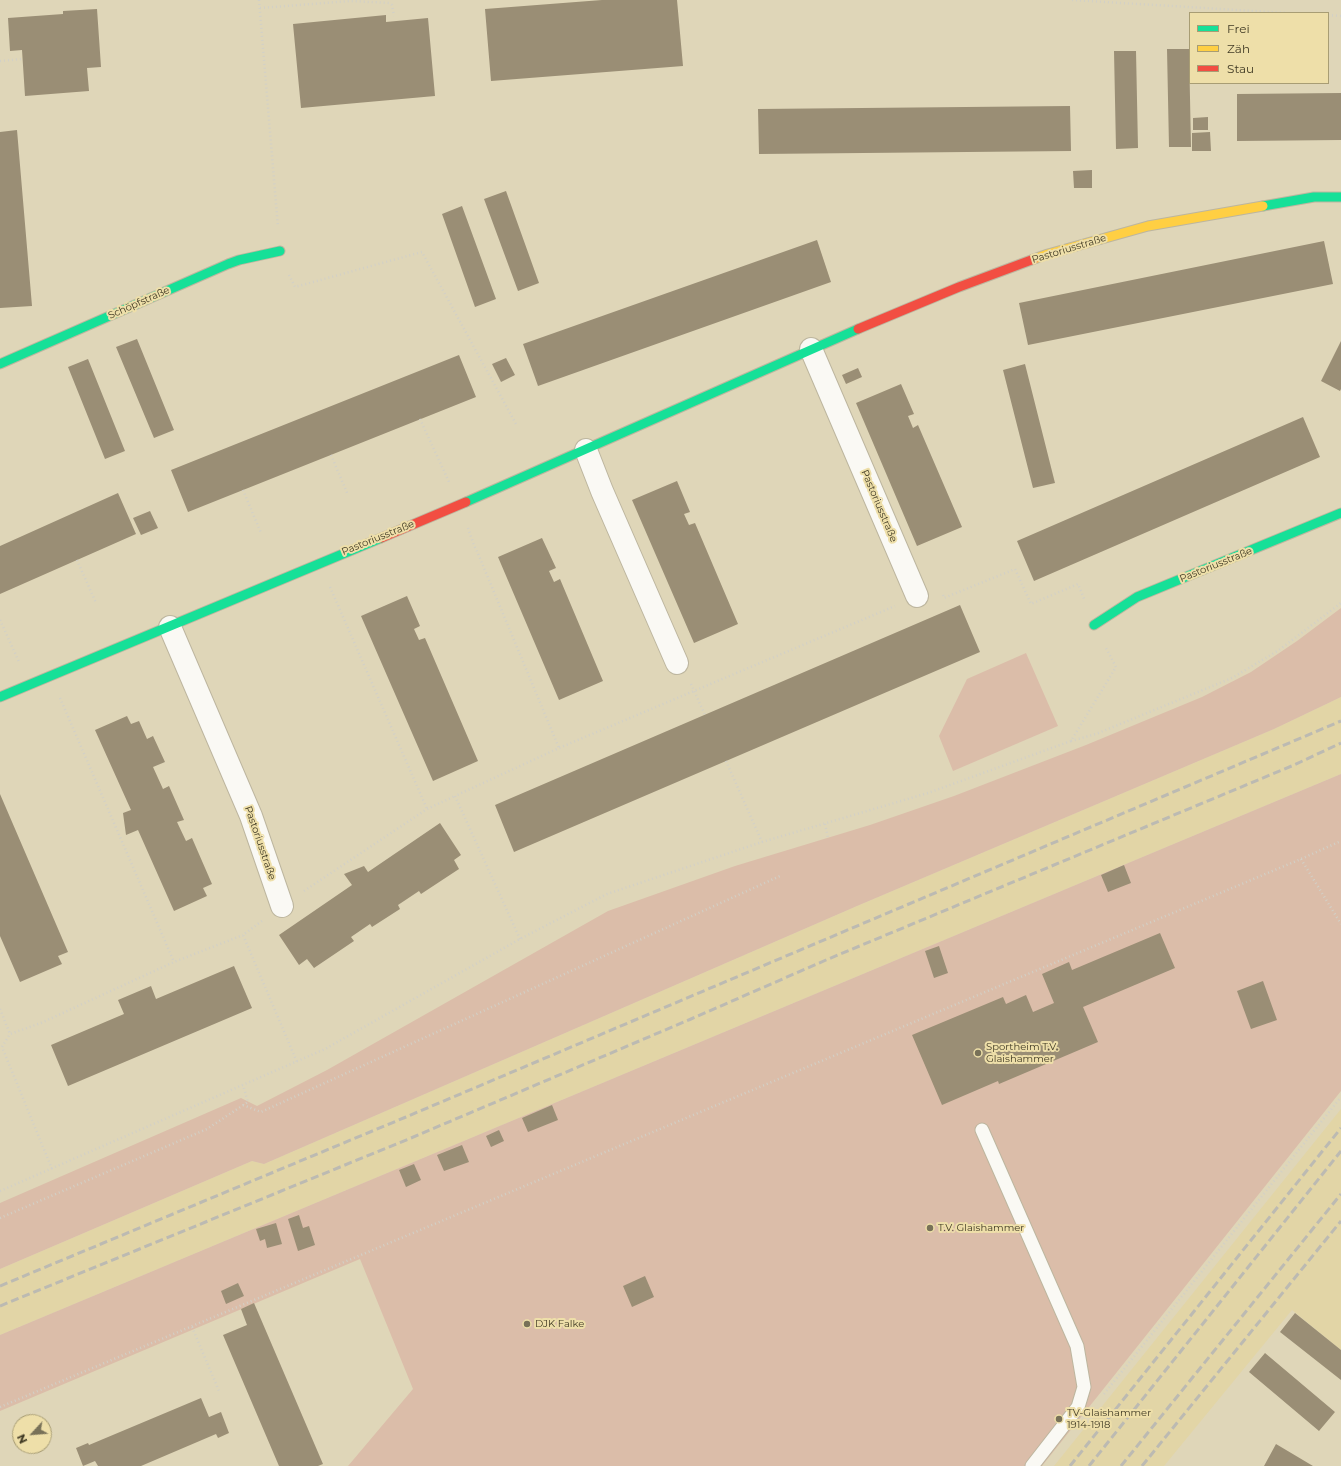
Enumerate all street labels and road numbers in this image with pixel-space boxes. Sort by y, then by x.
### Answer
street label: Pastoriusstraße [1030,232,1108,266]
street label: Schöpfstraße [106,284,172,322]
street label: Pastoriusstraße [858,468,900,544]
street label: Pastoriusstraße [340,518,416,558]
street label: Pastoriusstraße [1178,545,1254,585]
street label: Pastoriusstraße [242,804,278,882]

